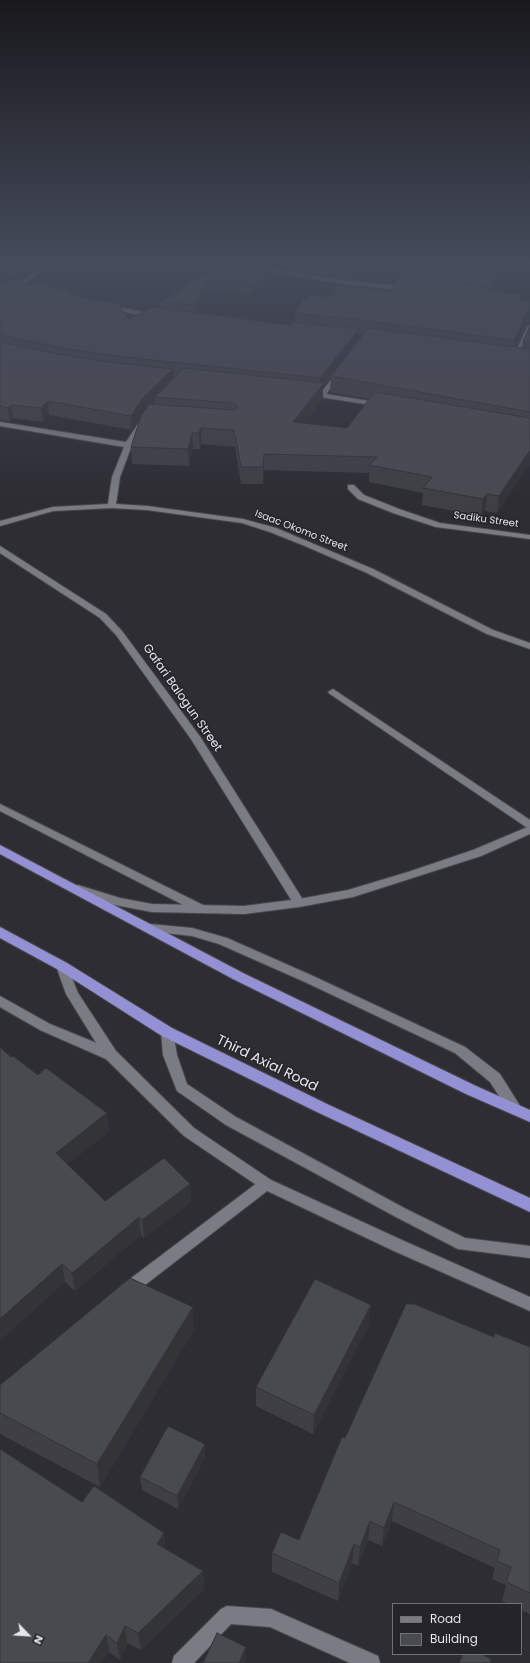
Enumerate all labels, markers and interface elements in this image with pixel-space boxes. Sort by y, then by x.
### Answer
street label: Isaac Okomo Street [253,508,349,554]
street label: Sadiku Street [453,510,519,530]
street label: Gafari Balogun Street [139,641,225,755]
street label: Third Axial Road [213,1032,321,1096]
legend [392,1603,522,1655]
text: Road [430,1610,461,1627]
north arrow [8,1615,48,1655]
text: Building [430,1630,478,1647]
text: N [30,1633,48,1647]

